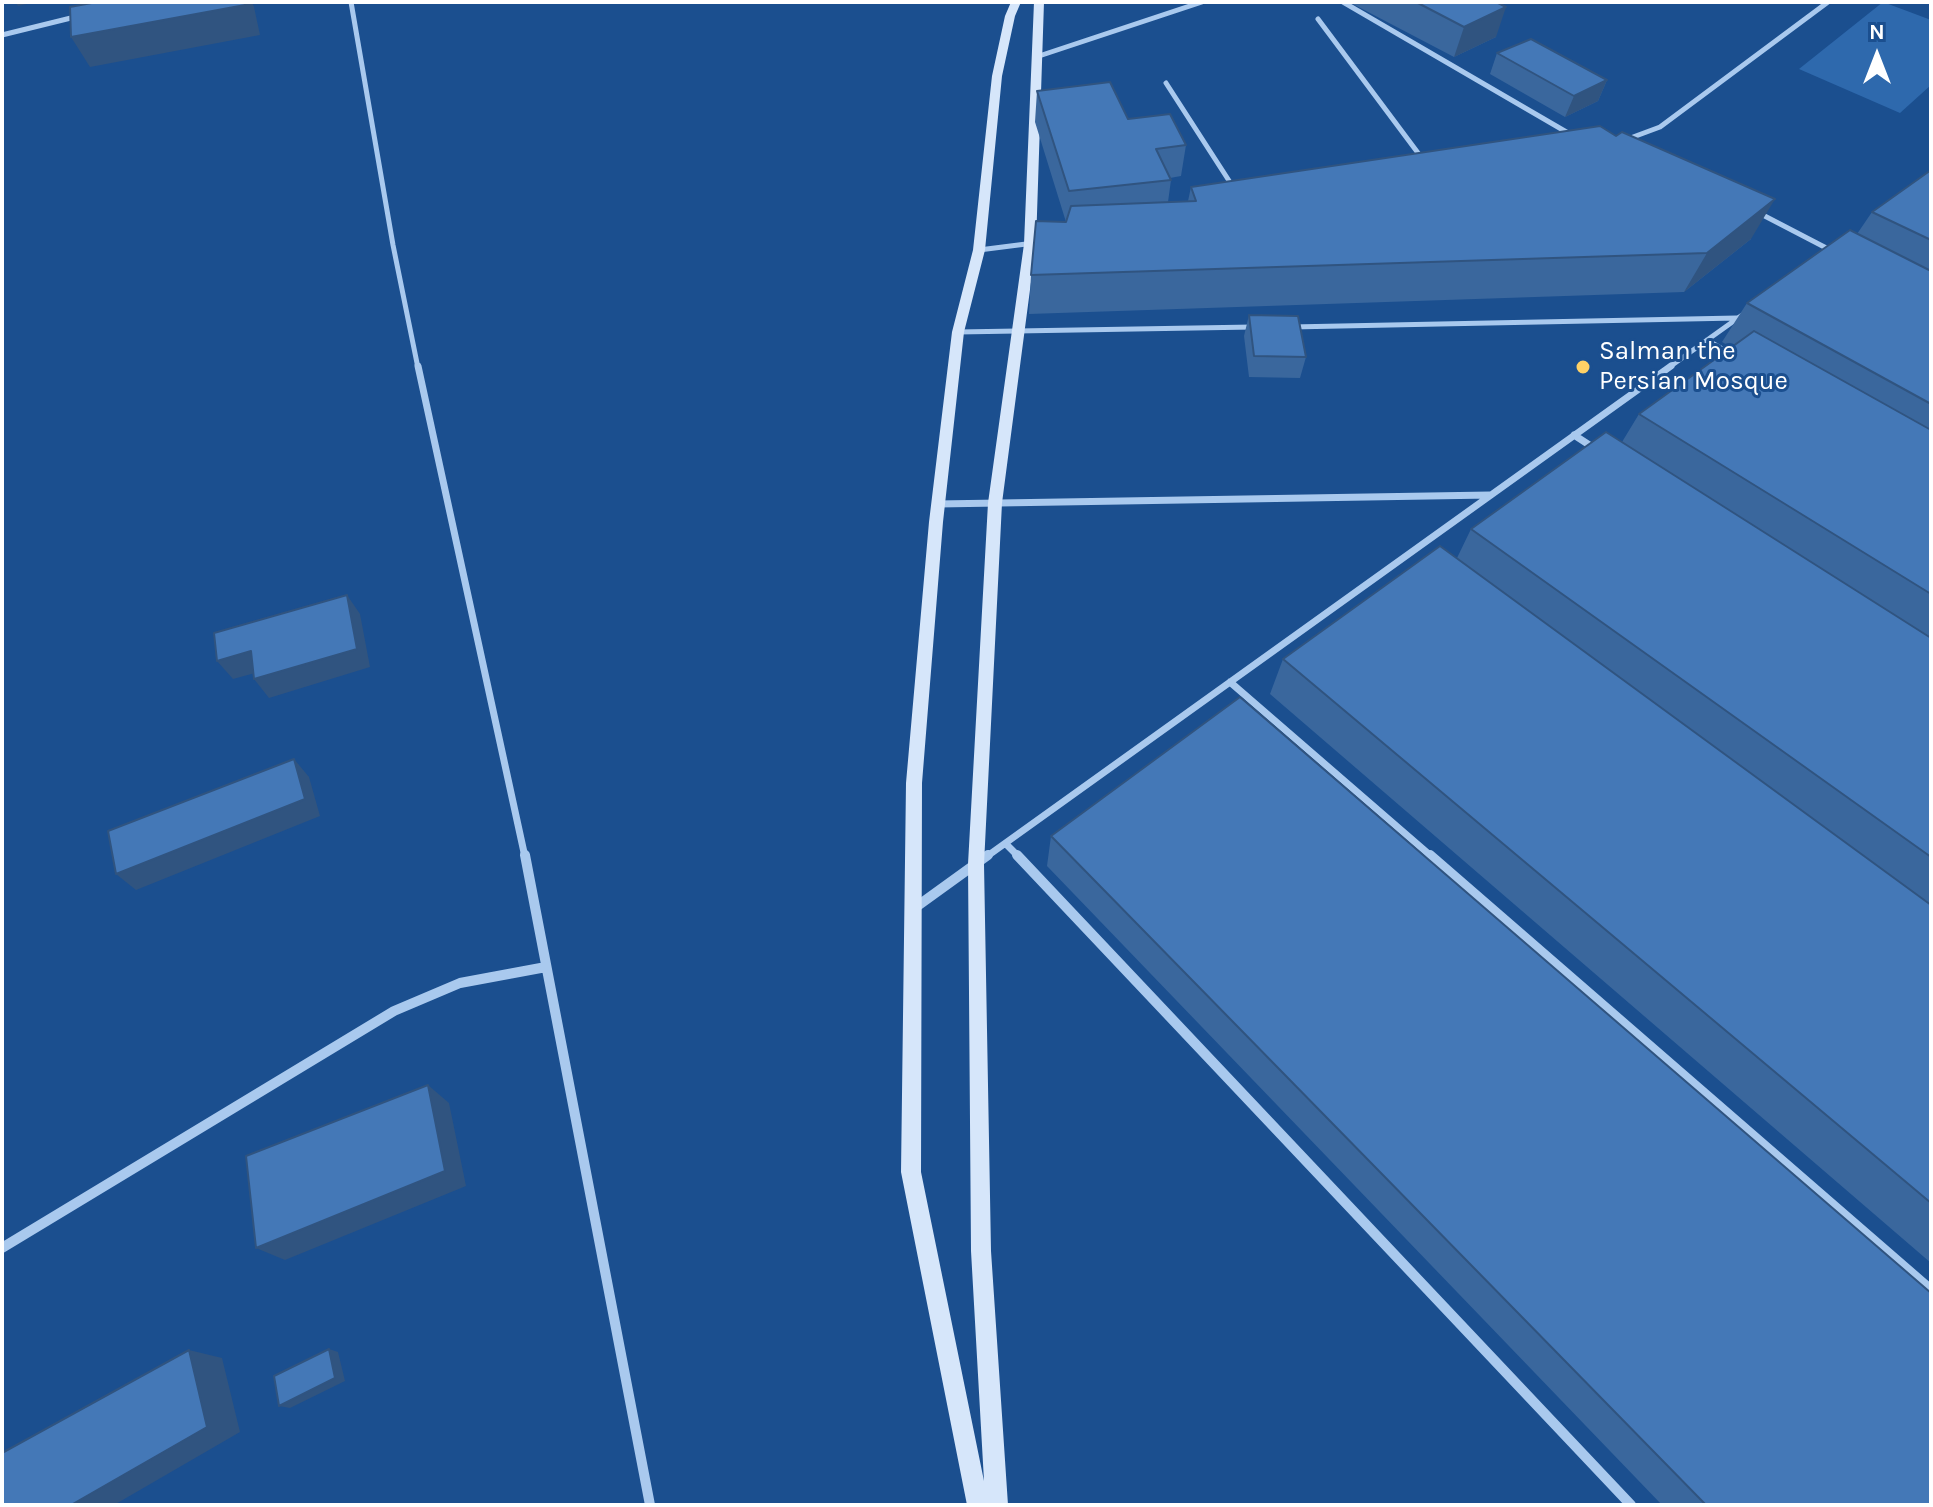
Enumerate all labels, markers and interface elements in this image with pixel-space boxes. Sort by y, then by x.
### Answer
north arrow [1837,16,1917,96]
text: N [1869,19,1885,45]
place label: Salman the Persian Mosque [1599,336,1788,398]
marker: Salman the Persian Mosque [1574,358,1592,376]

